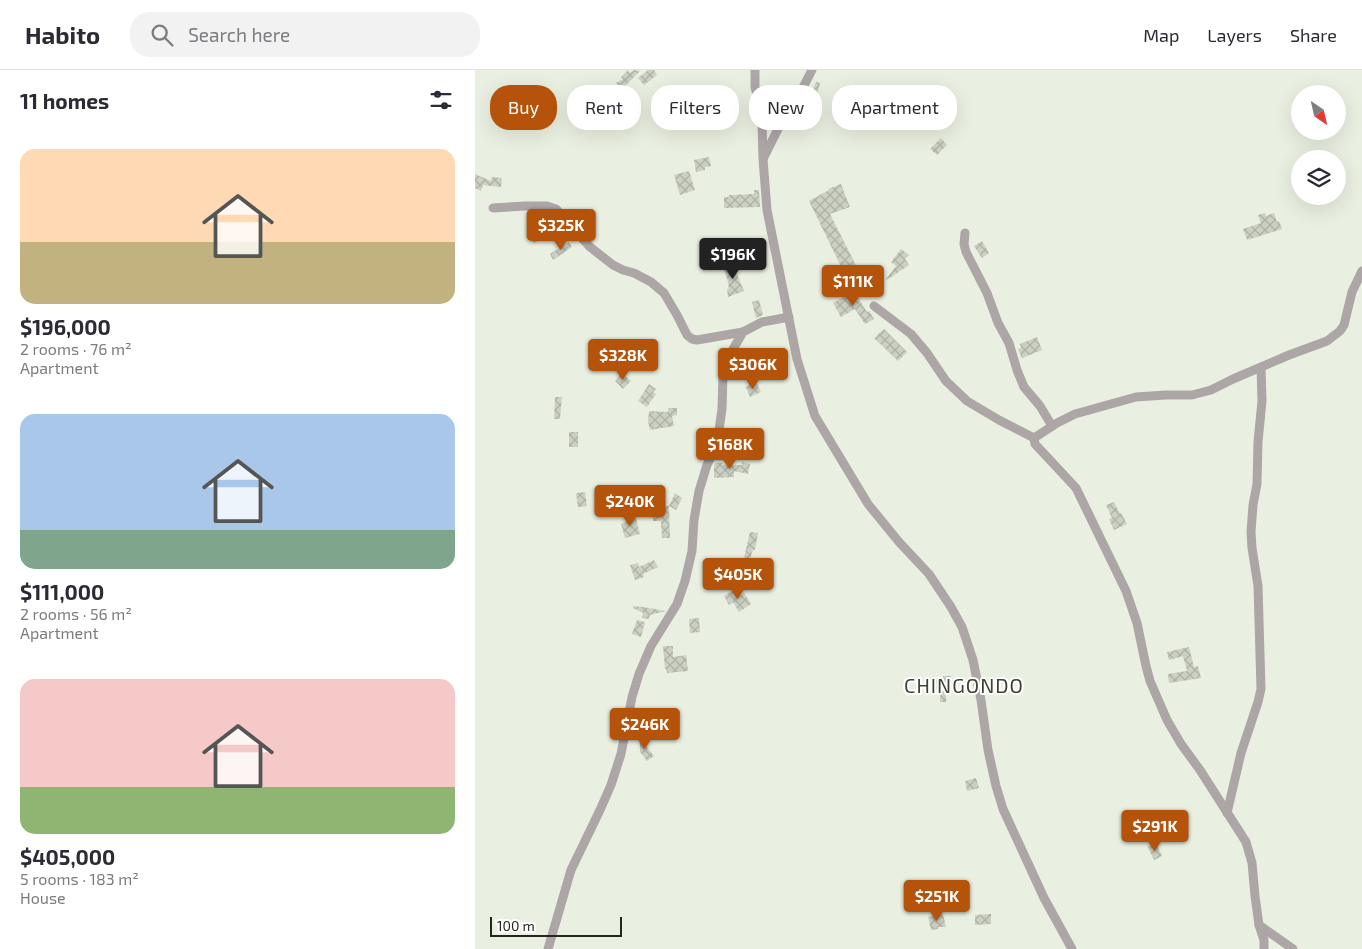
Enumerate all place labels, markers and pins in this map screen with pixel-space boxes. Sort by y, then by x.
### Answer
pin: $325K [526,208,596,251]
pin: $196K [698,238,768,280]
pin: $111K [818,264,888,307]
pin: $328K [588,338,658,381]
pin: $306K [718,348,788,390]
pin: $168K [695,428,765,470]
pin: $240K [595,484,665,527]
pin: $405K [703,558,773,600]
pin: $246K [610,708,680,750]
pin: $291K [1120,810,1190,852]
pin: $251K [902,880,972,922]

